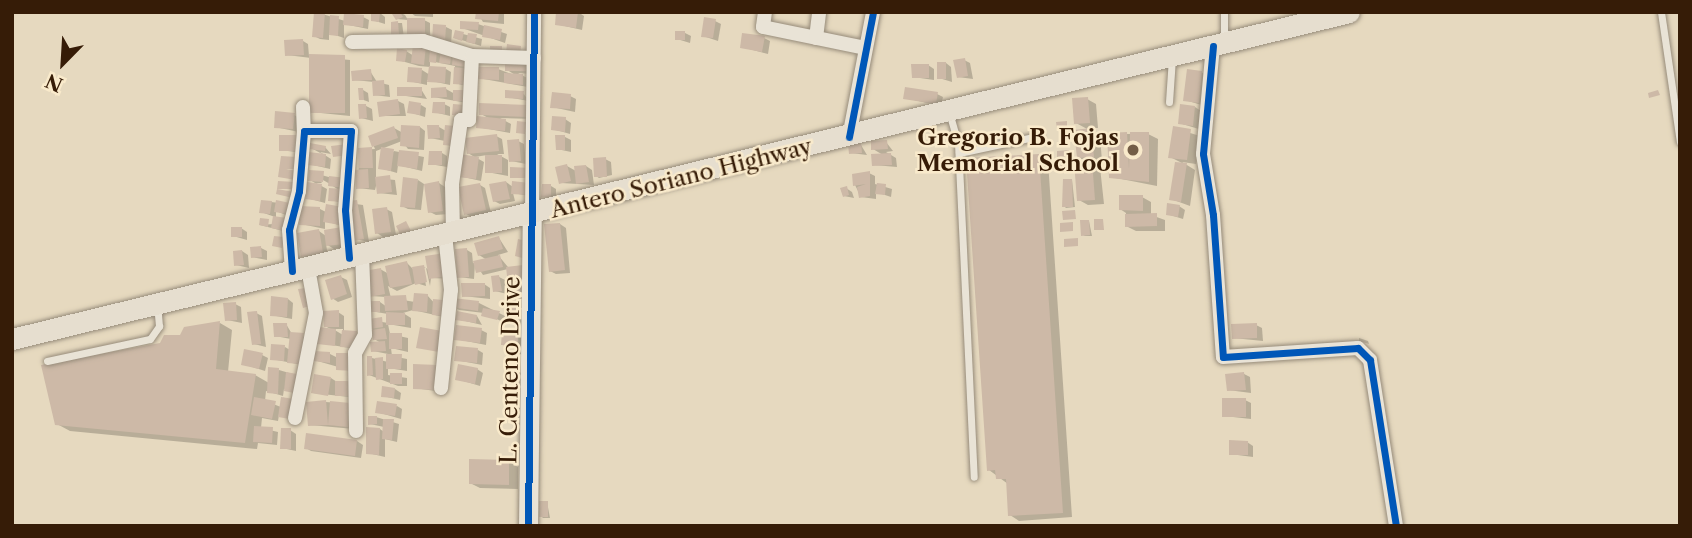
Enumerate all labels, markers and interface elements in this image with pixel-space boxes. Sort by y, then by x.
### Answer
north arrow [28,28,98,98]
text: N [42,69,66,97]
place label: Gregorio B. Fojas Memorial School [917,123,1119,177]
street label: Antero Soriano Highway [547,132,815,224]
marker: Gregorio B. Fojas Memorial School [1125,142,1141,158]
street label: L. Centeno Drive [495,276,525,464]

